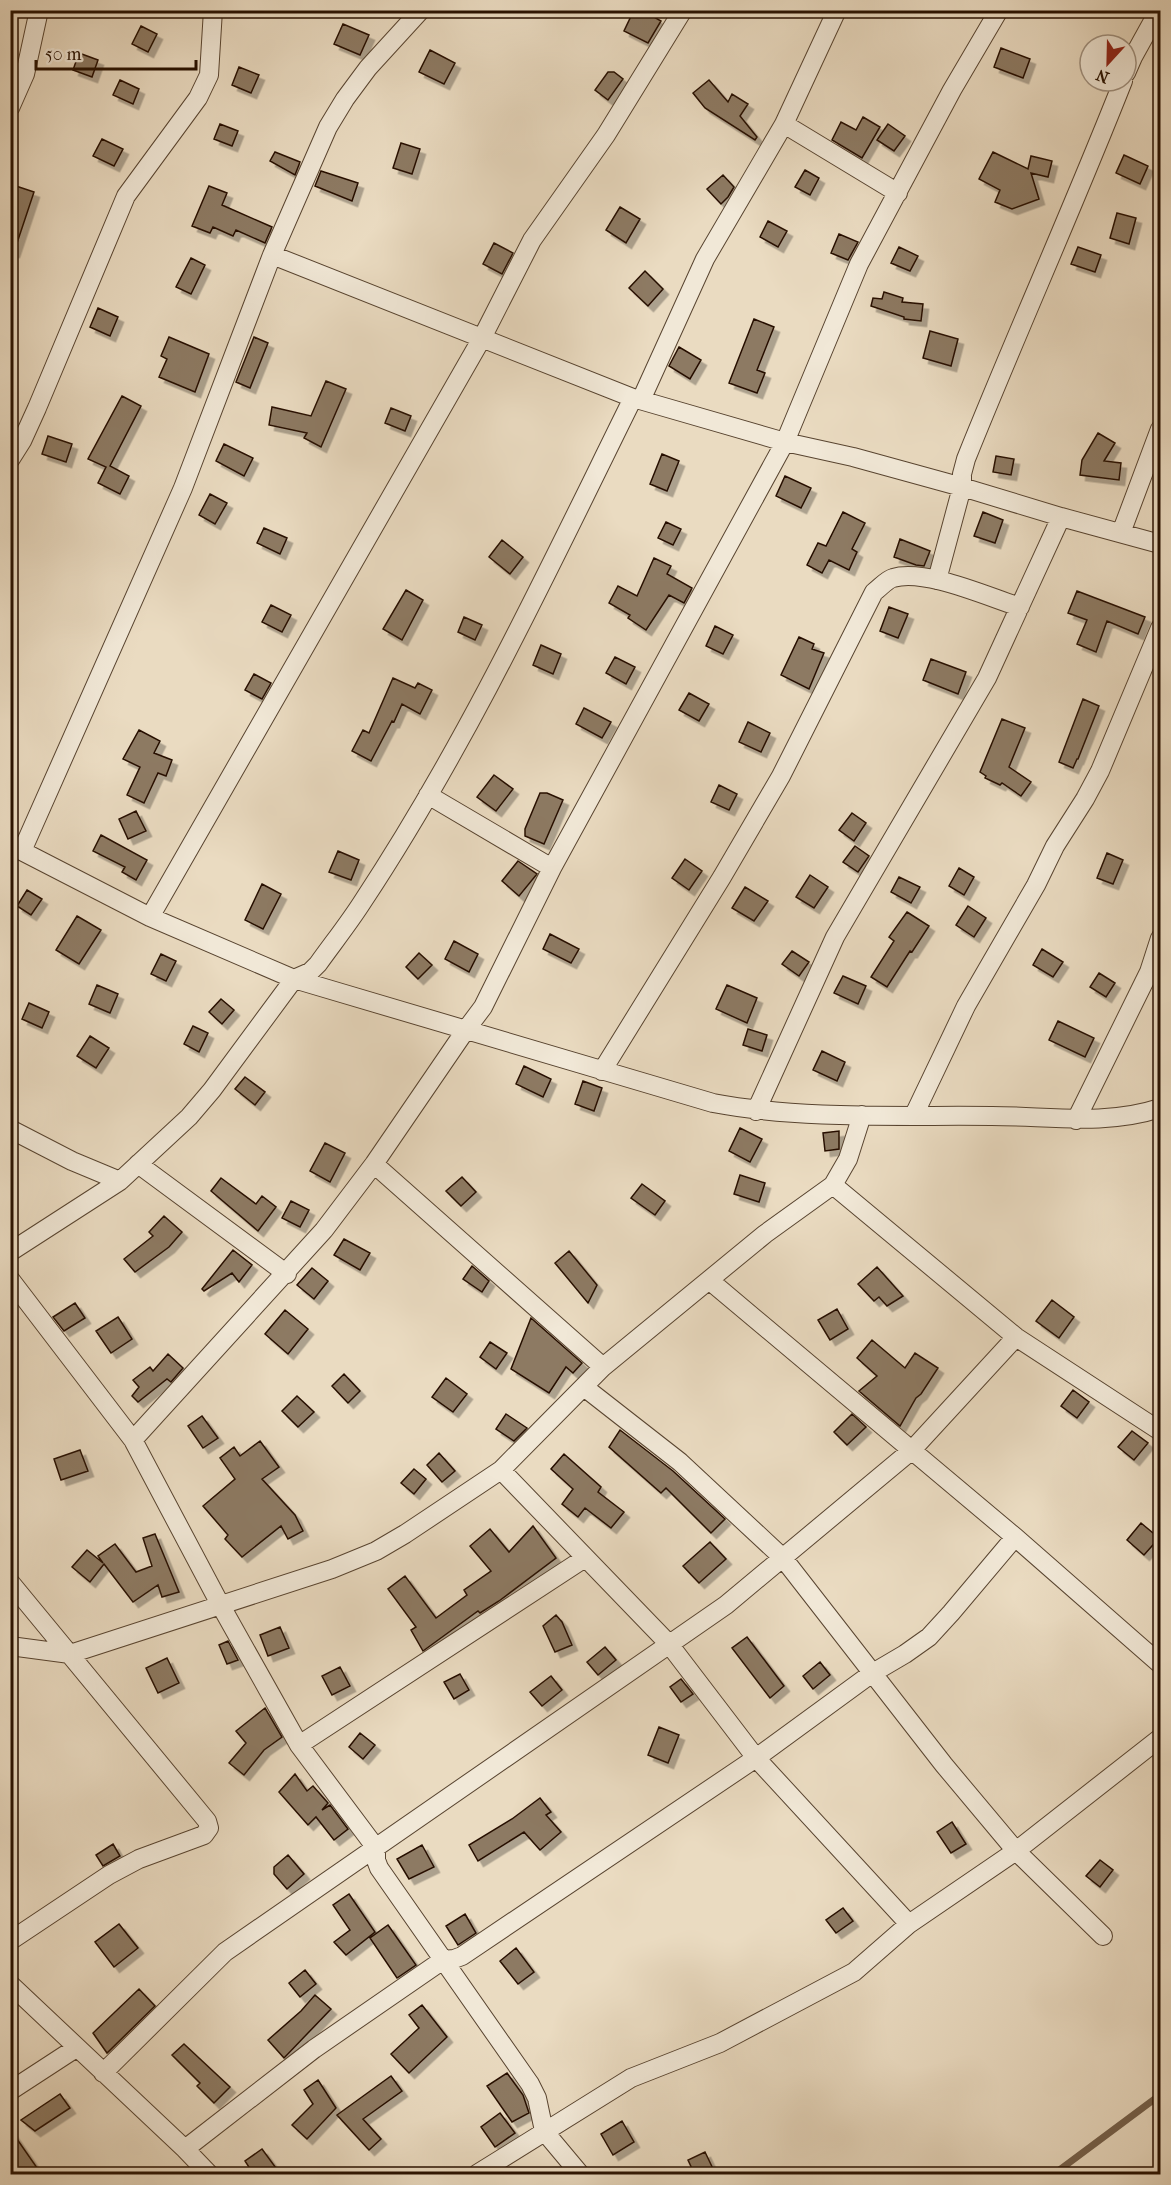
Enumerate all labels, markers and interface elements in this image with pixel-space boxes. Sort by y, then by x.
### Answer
scale bar [36,33,196,71]
north arrow [1078,33,1138,93]
text: 50 m [45,44,82,65]
text: N [1093,65,1112,88]

